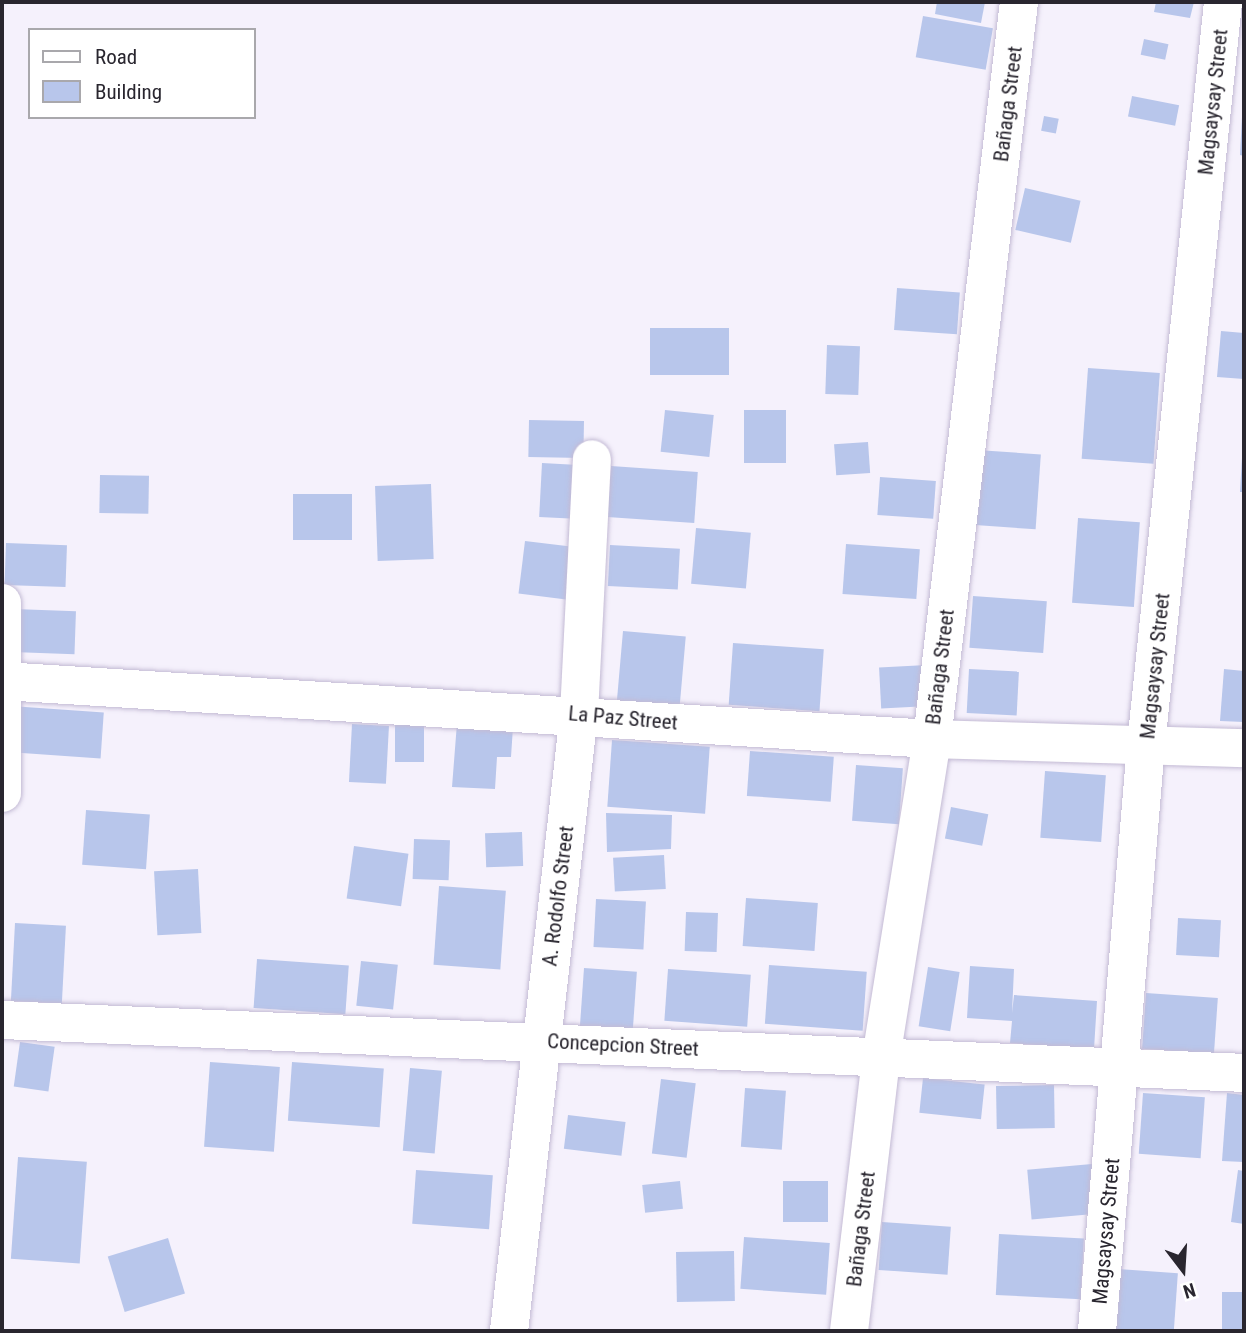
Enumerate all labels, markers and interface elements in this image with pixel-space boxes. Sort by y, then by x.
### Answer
legend [28,28,256,119]
street label: Magsaysay Street [1193,28,1233,176]
text: Road [95,45,137,69]
street label: Bañaga Street [988,45,1028,163]
text: Building [95,80,162,104]
street label: Magsaysay Street [1135,592,1175,740]
street label: Bañaga Street [920,608,960,726]
street label: La Paz Street [567,701,679,735]
street label: A. Rodolfo Street [537,824,579,968]
street label: Concepcion Street [547,1028,699,1062]
street label: Magsaysay Street [1087,1157,1125,1305]
street label: Bañaga Street [841,1170,881,1288]
north arrow [1148,1235,1218,1305]
text: N [1180,1278,1198,1303]

